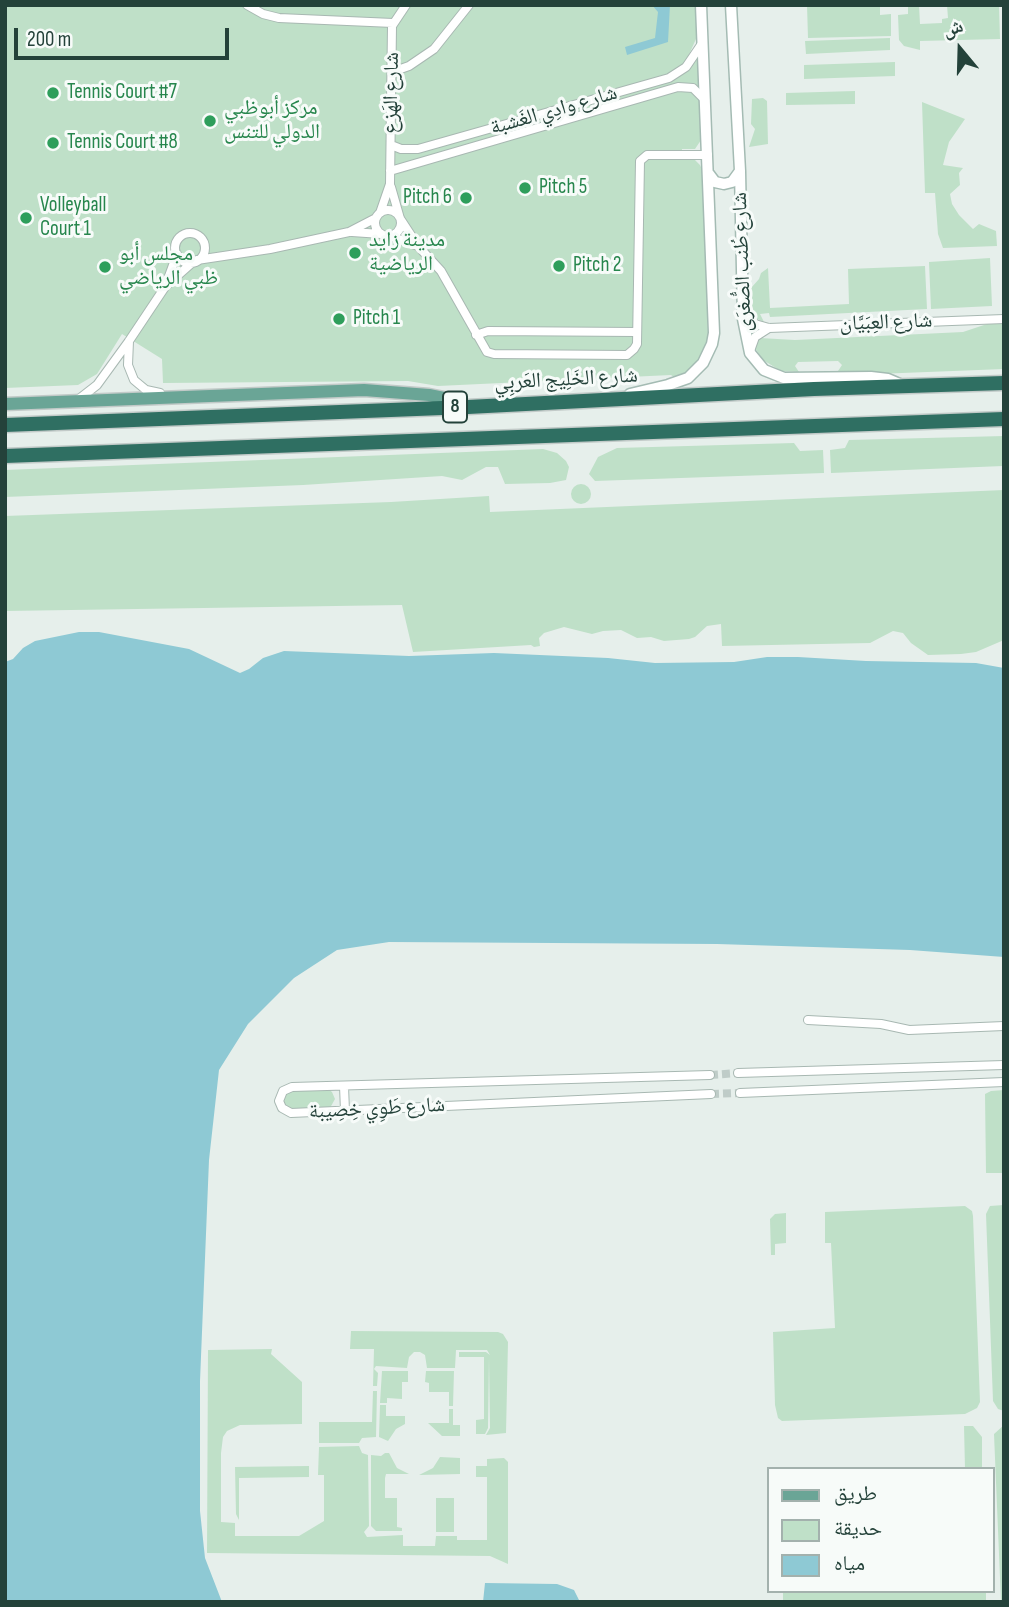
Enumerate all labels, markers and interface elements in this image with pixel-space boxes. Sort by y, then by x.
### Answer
scale bar [18,14,233,58]
north arrow [925,14,995,84]
text: ش [940,15,966,43]
text: 200 m [27,27,71,52]
street label: شارع الهَزع [379,52,405,134]
place label: Tennis Court #7 [67,80,177,106]
street label: شارع وادِي الغَشبة [488,81,620,141]
marker: Tennis Court #7 [45,85,61,101]
place label: مركز أبوظبي الدولي للتنس [224,96,320,146]
marker: مركز أبوظبي الدولي للتنس [202,113,218,129]
place label: Tennis Court #8 [67,130,178,156]
marker: Tennis Court #8 [45,135,61,151]
place label: Pitch 5 [539,175,587,201]
marker: Pitch 5 [517,180,533,196]
place label: Pitch 6 [403,185,452,211]
marker: Pitch 6 [458,190,474,206]
street label: شارع طُنب الصُّغرَى [728,192,758,332]
place label: Volleyball Court 1 [40,193,106,243]
marker: Volleyball Court 1 [18,210,34,226]
place label: مدينة زايد الرياضية [369,228,445,278]
place label: مجلس أبو ظبي الرياضي [119,242,218,292]
marker: مدينة زايد الرياضية [347,245,363,261]
place label: Pitch 2 [573,253,621,279]
marker: Pitch 2 [551,258,567,274]
marker: مجلس أبو ظبي الرياضي [97,259,113,275]
place label: Pitch 1 [353,306,400,332]
street label: شارع العِبَيَّان [839,309,933,337]
marker: Pitch 1 [331,311,347,327]
street label: شارع الخَلِيج العَربِي [494,364,638,396]
road number: 8 [443,392,467,422]
street label: شارع طَوِي خِصِيبة [308,1093,446,1125]
legend [768,1467,995,1593]
text: طريق [834,1481,877,1506]
text: حديقة [834,1516,882,1541]
text: مياه [834,1551,865,1576]

